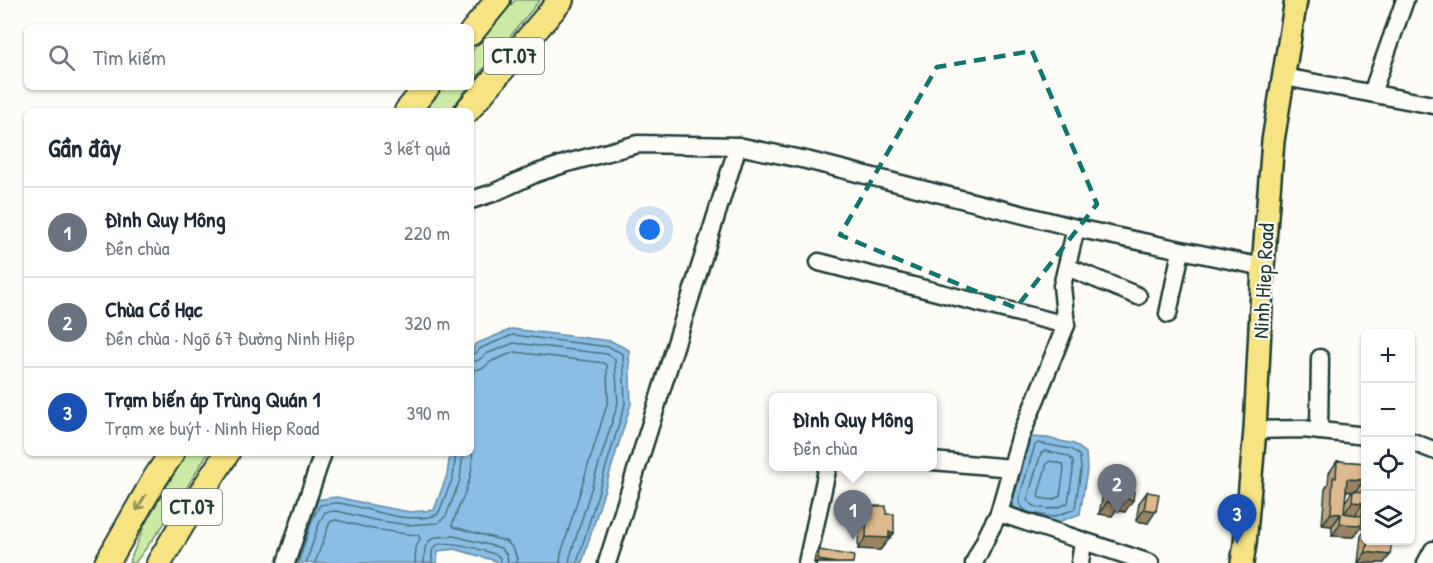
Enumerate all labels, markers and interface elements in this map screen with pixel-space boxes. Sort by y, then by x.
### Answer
search box [24,24,474,90]
road number: CT.07 [484,38,544,74]
icon: search [45,41,78,74]
text: Tìm kiếm [93,42,166,72]
text: Gần đây [48,130,121,165]
text: 3 kết quả [384,134,450,161]
text: Đình Quy Mông [105,204,226,234]
your location [635,215,664,244]
text: 1 [64,219,71,246]
text: 220 m [404,219,450,246]
street label: Ninh Hiep Road [1245,222,1281,339]
text: Đền chùa [105,234,170,261]
text: Chùa Cổ Hạc [105,294,202,324]
text: 2 [63,309,72,336]
text: 320 m [405,309,450,336]
text: Đền chùa · Ngõ 67 Đường Ninh Hiệp [105,324,355,351]
map controls [1361,329,1415,545]
button: + [1361,329,1415,383]
button: − [1361,383,1415,437]
text: Trạm biến áp Trùng Quán 1 [105,384,320,414]
popup [769,393,937,471]
text: 3 [63,399,72,426]
text: 390 m [407,399,450,426]
text: Đình Quy Mông [793,404,913,434]
text: Trạm xe buýt · Ninh Hiep Road [105,414,319,441]
text: Đền chùa [793,434,857,461]
button: locate [1361,437,1415,491]
pin: 2 [1098,464,1136,514]
road number: CT.07 [162,489,222,525]
pin: 1 [834,490,872,540]
button: layers [1361,491,1415,545]
one-way arrow [135,494,147,511]
pin: 3 [1218,494,1256,544]

